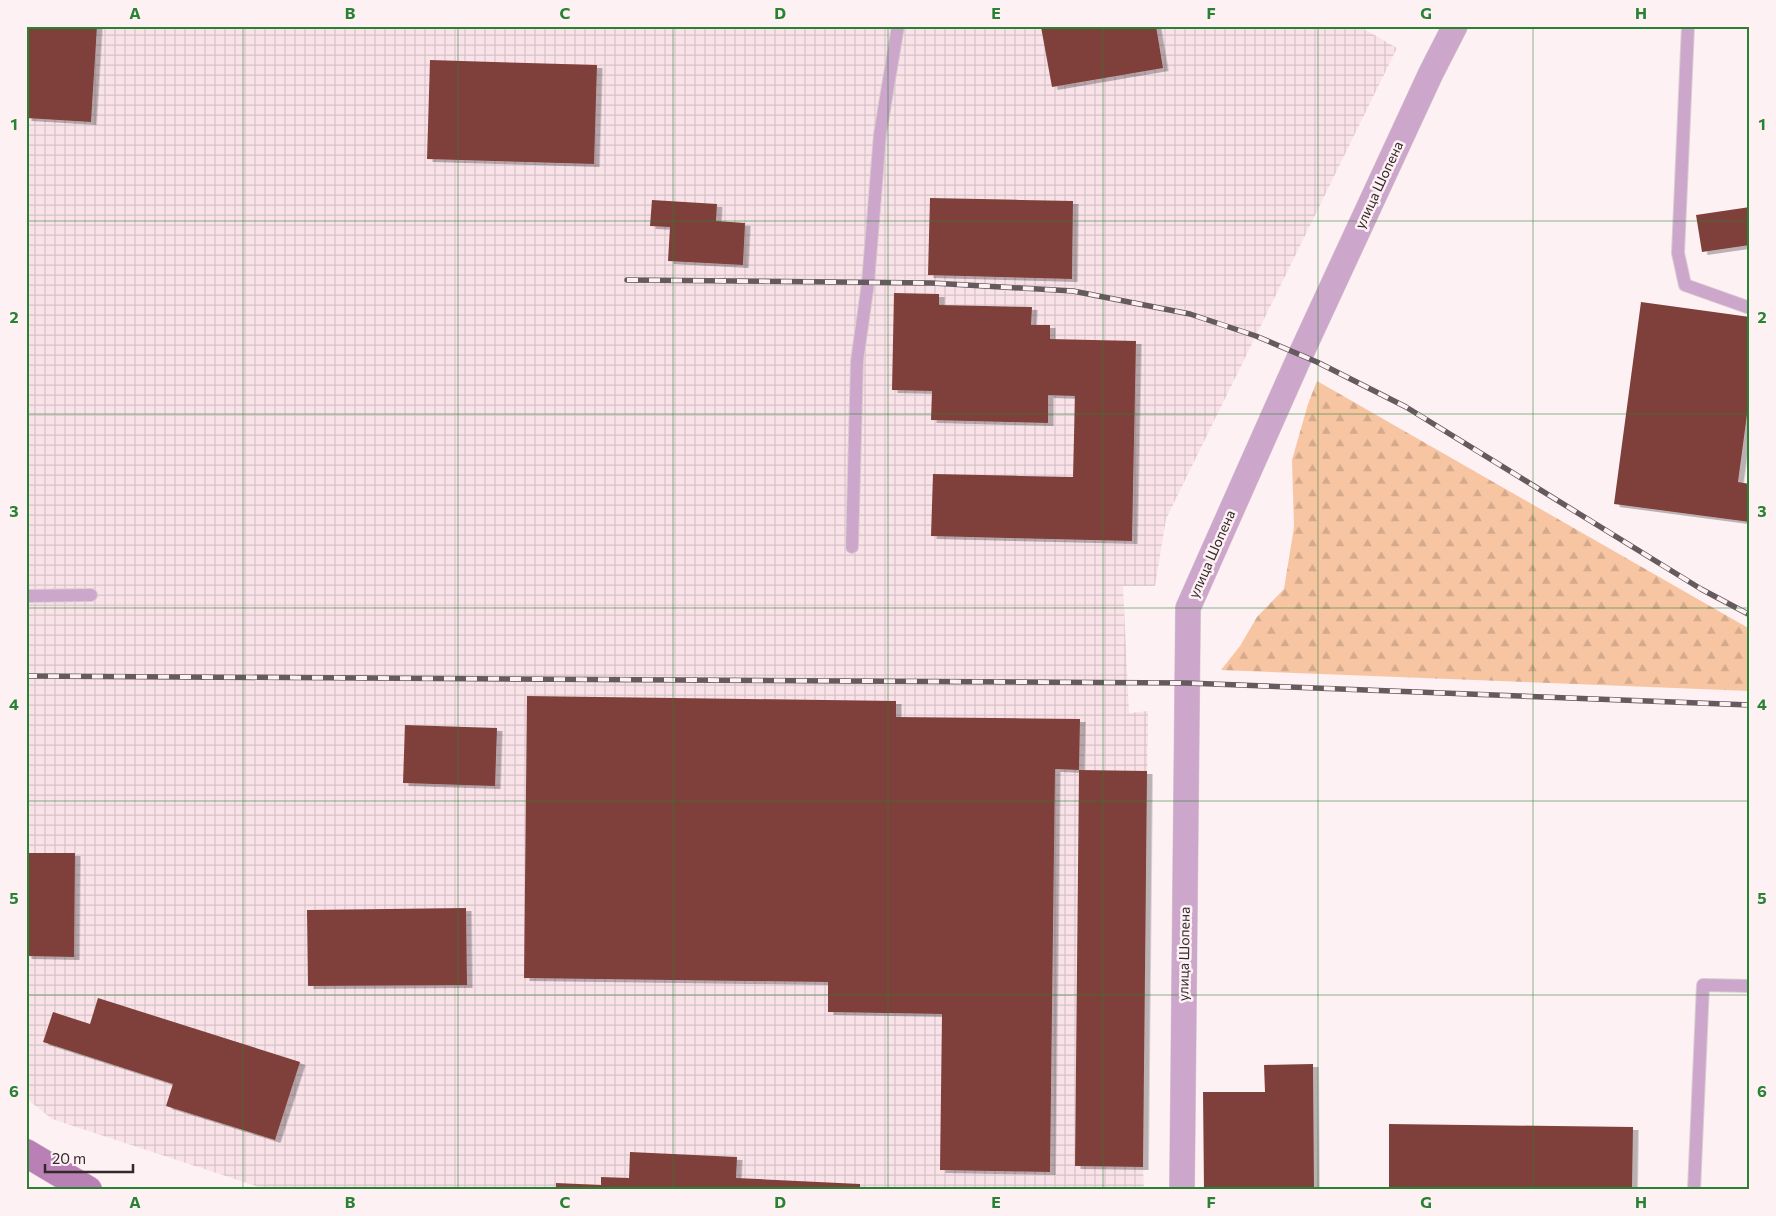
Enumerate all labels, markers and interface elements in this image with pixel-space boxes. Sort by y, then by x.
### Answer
text: A [129,3,141,22]
text: B [345,3,356,22]
text: C [560,3,571,22]
text: D [774,3,786,22]
text: E [991,3,1001,22]
text: F [1206,3,1216,22]
text: G [1420,3,1432,22]
text: H [1635,3,1647,22]
text: 1 [10,114,18,133]
text: 1 [1758,114,1766,133]
street label: улица Шопена [1351,138,1406,231]
text: 2 [9,307,19,326]
text: 2 [1757,307,1767,326]
text: 3 [9,501,19,520]
text: 3 [1757,501,1767,520]
street label: улица Шопена [1185,507,1239,600]
text: 4 [9,694,19,713]
text: 4 [1757,694,1767,713]
text: 5 [9,888,19,907]
text: 5 [1757,888,1767,907]
street label: улица Шопена [1174,907,1193,1001]
text: 6 [9,1081,19,1100]
text: 6 [1757,1081,1767,1100]
scale bar [45,1141,132,1173]
text: 20 m [52,1149,86,1167]
text: A [129,1192,141,1211]
text: B [345,1192,356,1211]
text: C [560,1192,571,1211]
text: D [774,1192,786,1211]
text: E [991,1192,1001,1211]
text: F [1206,1192,1216,1211]
text: G [1420,1192,1432,1211]
text: H [1635,1192,1647,1211]

